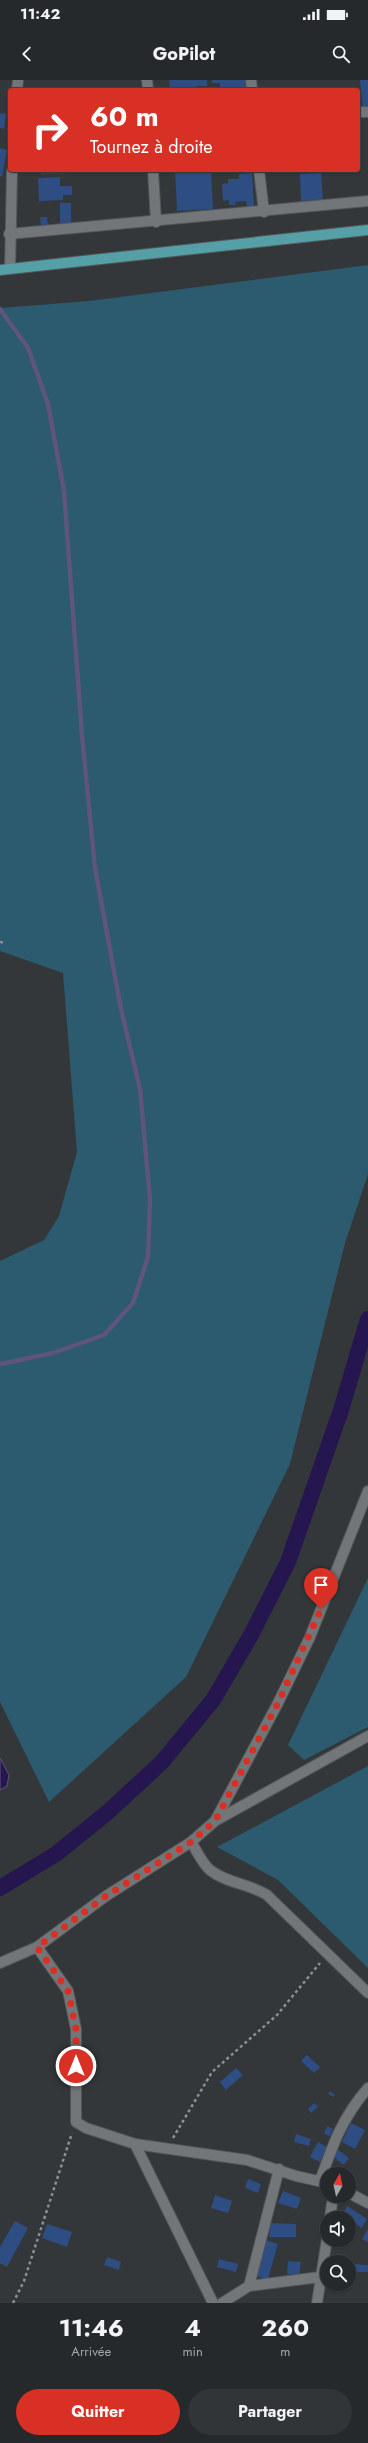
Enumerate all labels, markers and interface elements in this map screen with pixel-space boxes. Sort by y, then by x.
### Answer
text: 11:42 [20,3,60,25]
text: GoPilot [153,41,215,67]
icon: back [16,43,38,65]
icon: search [330,43,352,65]
text: 60 m [90,96,159,137]
icon: right [24,104,76,156]
text: Tournez à droite [90,134,213,160]
pin [304,1568,338,1609]
icon: arrive [310,1574,332,1596]
position arrow [55,2045,97,2087]
north arrow [320,2167,356,2203]
map controls [320,2167,356,2291]
button: sound [320,2211,356,2247]
button: search [320,2255,356,2291]
text: 11:46 [59,2310,124,2345]
text: 4 [184,2310,201,2345]
text: 260 [262,2310,309,2345]
text: Arrivée [71,2342,111,2361]
text: min [182,2342,203,2361]
text: m [280,2342,290,2361]
button: Quitter [16,2389,180,2435]
button: Partager [188,2389,352,2435]

